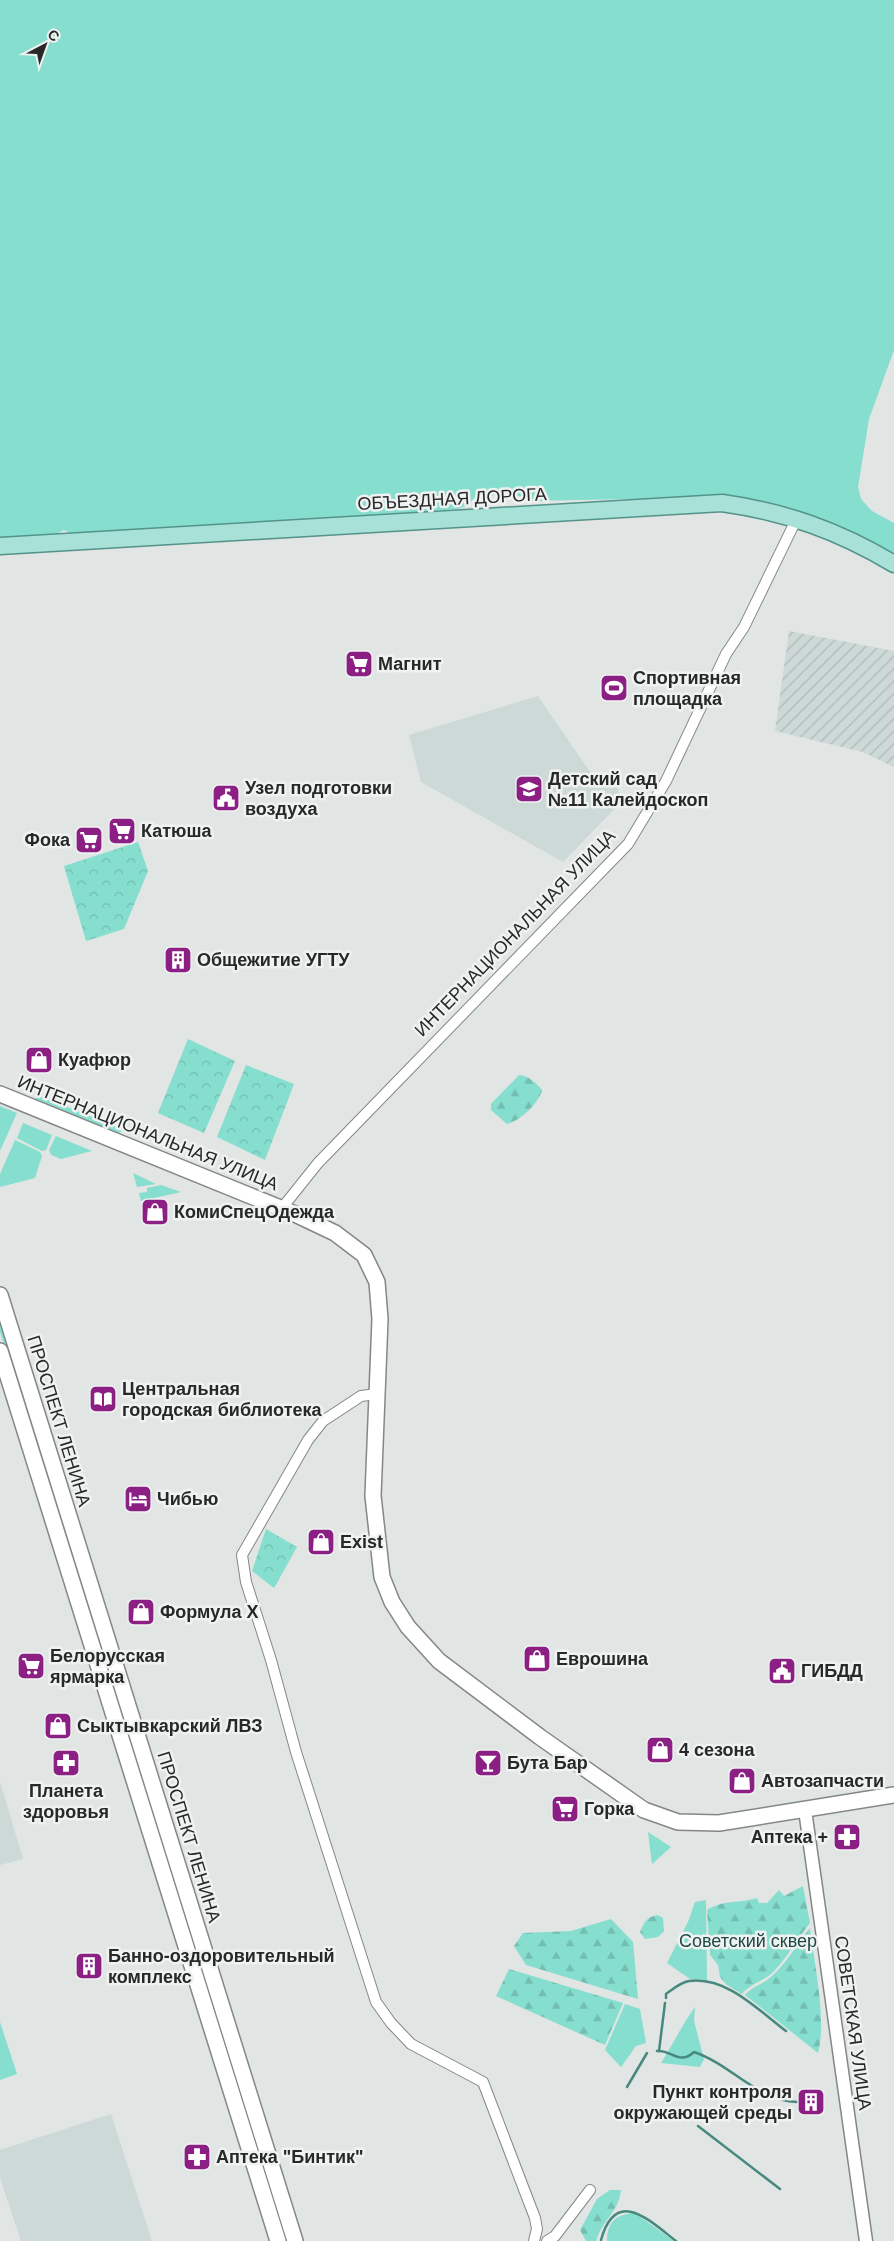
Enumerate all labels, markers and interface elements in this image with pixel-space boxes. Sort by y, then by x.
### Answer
north arrow [20,20,70,70]
text: С [44,26,63,45]
street label: ОБЪЕЗДНАЯ ДОРОГА [357,484,547,514]
supermarket icon: Магнит [344,649,374,679]
place label: Магнит [378,654,442,674]
place label: Спортивная площадка [633,668,741,709]
sports icon: Спортивная площадка [599,673,629,703]
place label: Детский сад №11 Калейдоскоп [548,769,708,810]
school or university icon: Детский сад №11 Калейдоскоп [514,774,544,804]
place label: Узел подготовки воздуха [245,778,392,819]
public building icon: Узел подготовки воздуха [211,783,241,813]
supermarket icon: Катюша [107,816,137,846]
place label: Катюша [141,821,212,841]
supermarket icon: Фока [74,825,104,855]
street label: ИНТЕРНАЦИОНАЛЬНАЯ УЛИЦА [411,826,619,1040]
place label: Фока [25,830,71,850]
building icon: Общежитие УГТУ [163,945,193,975]
place label: Общежитие УГТУ [197,950,350,970]
shop icon: Куафюр [24,1045,54,1075]
place label: Куафюр [58,1050,131,1070]
street label: ИНТЕРНАЦИОНАЛЬНАЯ УЛИЦА [15,1071,281,1195]
shop icon: КомиСпецОдежда [140,1197,170,1227]
place label: КомиСпецОдежда [174,1202,335,1222]
street label: ПРОСПЕКТ ЛЕНИНА [23,1333,95,1509]
place label: Центральная городская библиотека [122,1379,322,1420]
library icon: Центральная городская библиотека [88,1384,118,1414]
hotel icon: Чибью [123,1484,153,1514]
place label: Чибью [157,1489,218,1509]
shop icon: Exist [306,1527,336,1557]
place label: Exist [340,1532,383,1552]
shop icon: Формула X [126,1597,156,1627]
place label: Формула X [160,1602,258,1622]
shop icon: Еврошина [522,1644,552,1674]
place label: Белорусская ярмарка [49,1646,165,1687]
place label: Еврошина [556,1649,649,1669]
supermarket icon: Белорусская ярмарка [16,1651,46,1681]
public building icon: ГИБДД [767,1656,797,1686]
place label: ГИБДД [801,1661,863,1681]
shop icon: Сыктывкарский ЛВЗ [43,1711,73,1741]
place label: Сыктывкарский ЛВЗ [77,1716,262,1736]
shop icon: 4 сезона [645,1735,675,1765]
place label: 4 сезона [679,1740,755,1760]
pharmacy icon: Планета здоровья [51,1748,81,1778]
bar icon: Бута Бар [473,1748,503,1778]
street label: ПРОСПЕКТ ЛЕНИНА [153,1749,225,1925]
place label: Бута Бар [507,1753,588,1773]
shop icon: Автозапчасти [727,1766,757,1796]
place label: Автозапчасти [761,1771,884,1791]
place label: Планета здоровья [23,1781,109,1822]
supermarket icon: Горка [550,1794,580,1824]
place label: Горка [584,1799,635,1819]
pharmacy icon: Аптека + [832,1822,862,1852]
place label: Аптека + [751,1827,828,1847]
park label: Советский сквер [679,1931,817,1951]
street label: СОВЕТСКАЯ УЛИЦА [831,1934,875,2112]
place label: Банно-оздоровительный комплекс [108,1946,335,1987]
building icon: Банно-оздоровительный комплекс [74,1951,104,1981]
place label: Пункт контроля окружающей среды [614,2082,792,2123]
building icon: Пункт контроля окружающей среды [796,2087,826,2117]
pharmacy icon: Аптека "Бинтик" [182,2142,212,2172]
place label: Аптека "Бинтик" [216,2147,364,2167]

